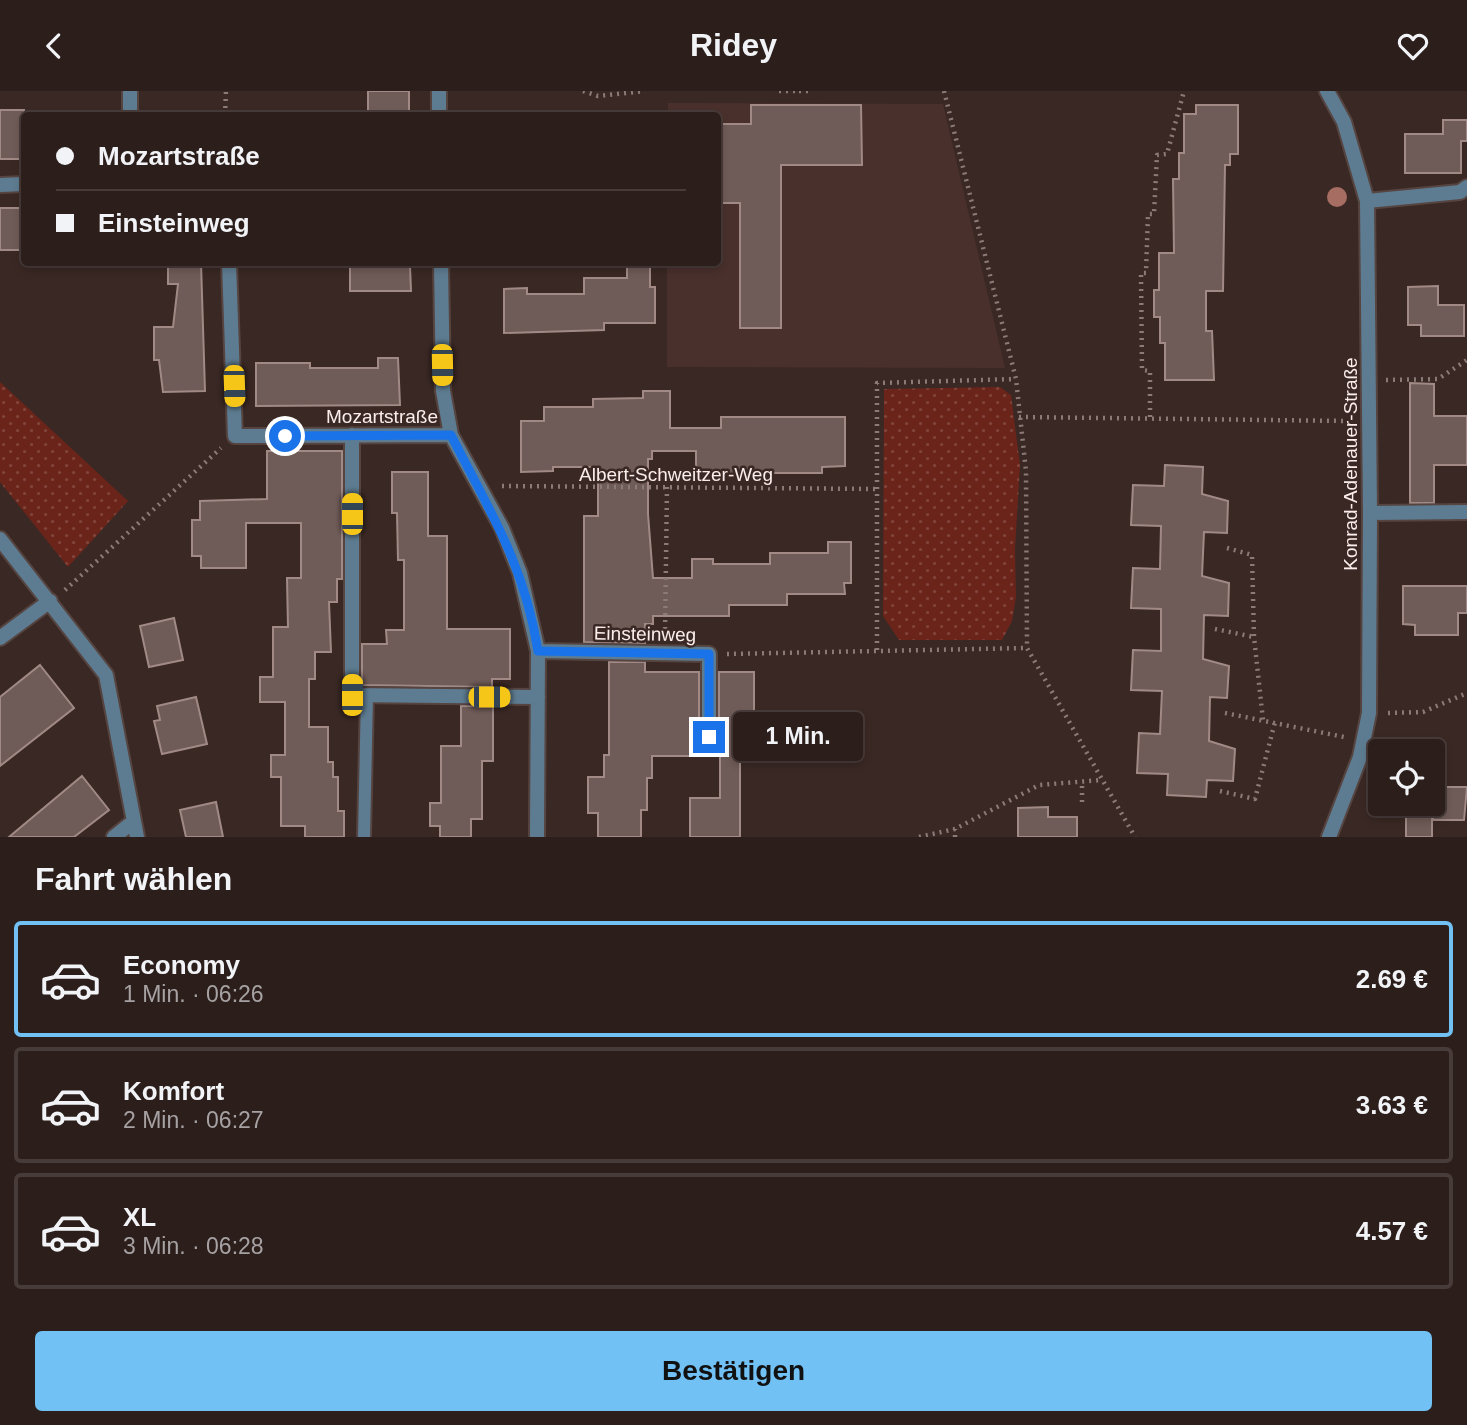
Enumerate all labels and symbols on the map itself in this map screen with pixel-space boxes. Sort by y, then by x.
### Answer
car [432,344,453,386]
street label: Konrad-Adenauer-Straße [1340,357,1361,571]
car [223,365,246,407]
street label: Mozartstraße [326,406,438,427]
route start [269,420,301,452]
street label: Albert-Schweitzer-Weg [579,464,773,485]
car [342,493,363,535]
street label: Einsteinweg [594,623,696,645]
car [342,674,363,716]
car [469,687,511,708]
callout: 1 Min. [734,713,863,761]
route end [693,721,725,753]

